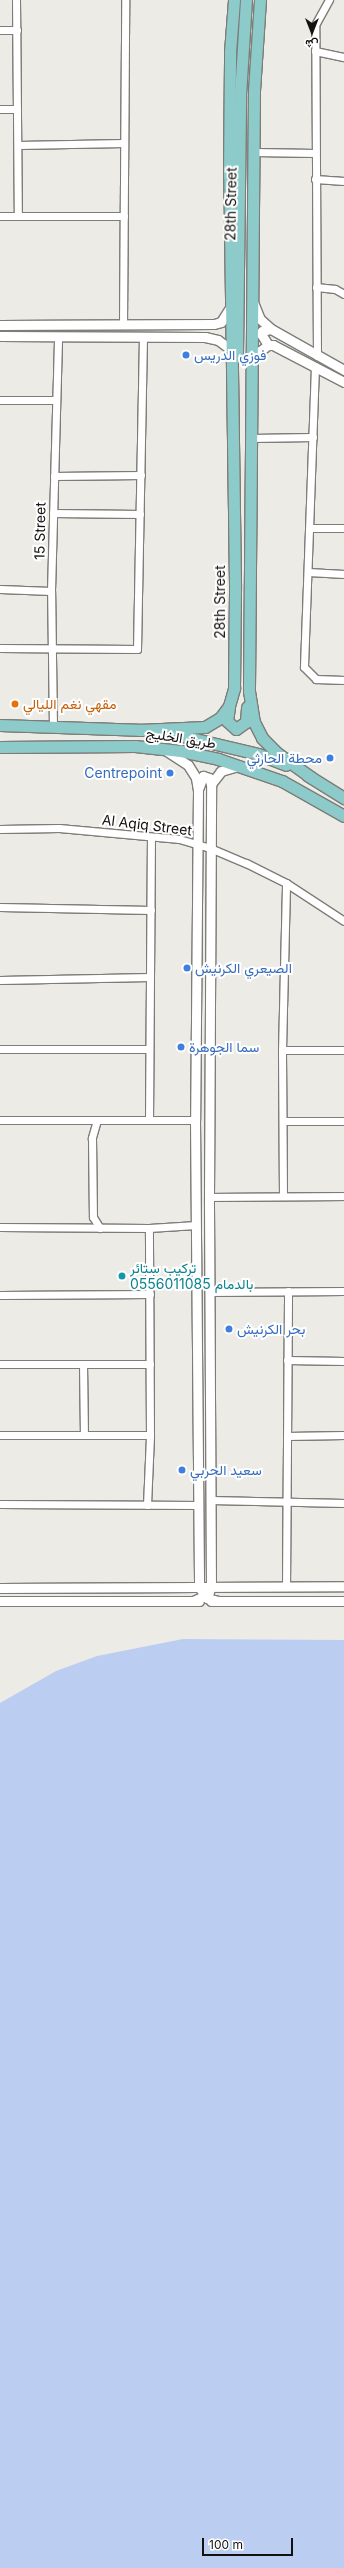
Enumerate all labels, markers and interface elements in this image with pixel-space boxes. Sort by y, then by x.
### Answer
north arrow [292,12,332,52]
text: ش [305,37,319,51]
street label: 28th Street [222,167,240,241]
place label: فوزي الدريس [194,347,266,363]
marker: فوزي الدريس [181,350,191,360]
street label: 15 Street [31,502,49,560]
street label: 28th Street [212,565,228,639]
place label: مقهي نغم الليالي [23,696,116,712]
marker: مقهي نغم الليالي [10,699,20,709]
street label: طريق الخليج [145,724,217,752]
place label: محطة الحارثي [247,750,322,766]
marker: محطة الحارثي [325,753,335,763]
place label: Centrepoint [84,765,162,781]
marker: Centrepoint [165,768,175,778]
street label: Al Aqiq Street [101,811,193,839]
place label: الصيعري الكرنيش [195,960,292,976]
marker: الصيعري الكرنيش [182,963,192,973]
place label: سما الجوهرة [189,1039,259,1055]
marker: سما الجوهرة [176,1042,186,1052]
place label: تركيب ستائر بالدمام 0556011085 [130,1260,253,1292]
marker: تركيب ستائر بالدمام 0556011085 [117,1271,127,1281]
place label: بحر الكرنيش [237,1321,305,1337]
marker: بحر الكرنيش [224,1324,234,1334]
place label: سعيد الحربي [190,1462,262,1478]
marker: سعيد الحربي [177,1465,187,1475]
scale bar [204,2530,295,2556]
text: 100 m [209,2537,243,2552]

